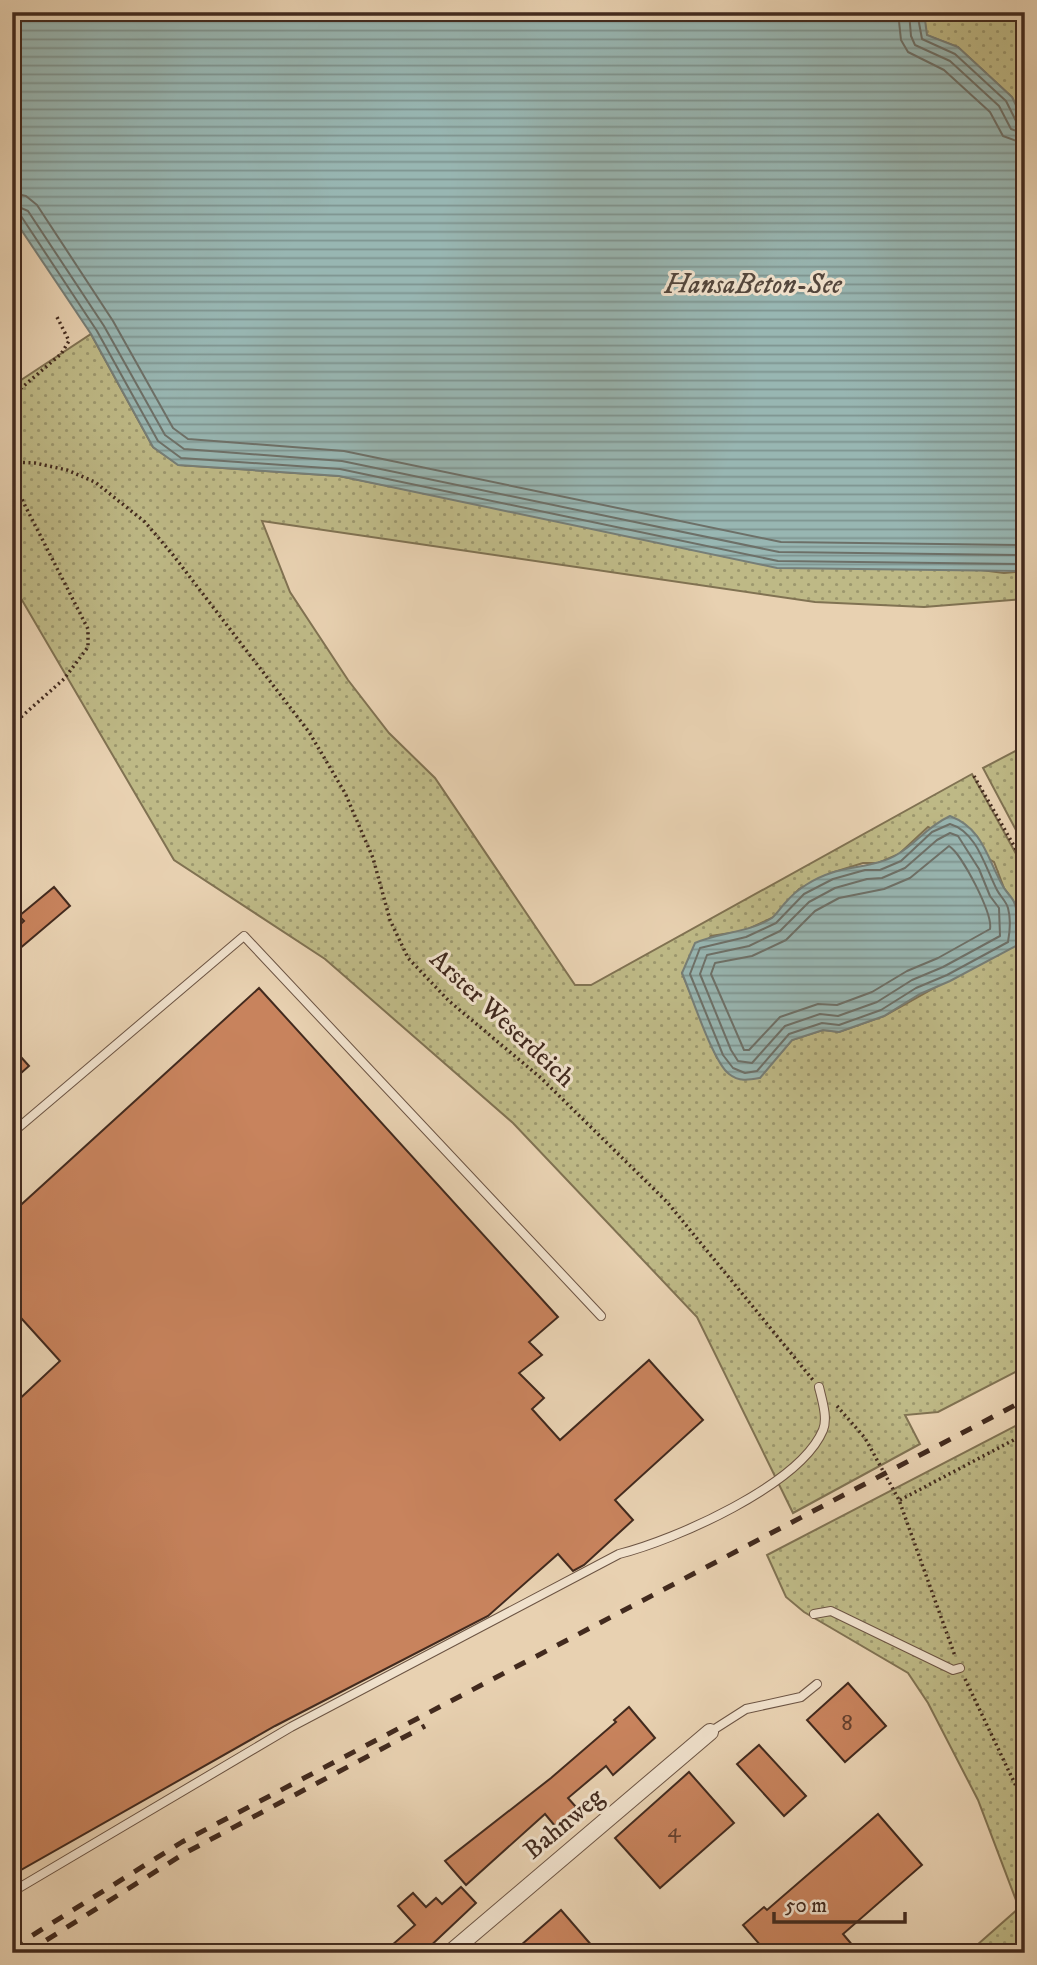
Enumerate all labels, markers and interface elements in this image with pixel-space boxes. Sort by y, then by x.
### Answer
water label: HansaBeton-See [663,267,843,302]
street label: Arster Weserdeich [422,943,582,1095]
house number: 8 [841,1709,853,1738]
street label: Bahnweg [517,1781,611,1867]
house number: 4 [667,1816,681,1845]
scale bar [774,1881,906,1925]
text: 50 m [785,1893,827,1919]

